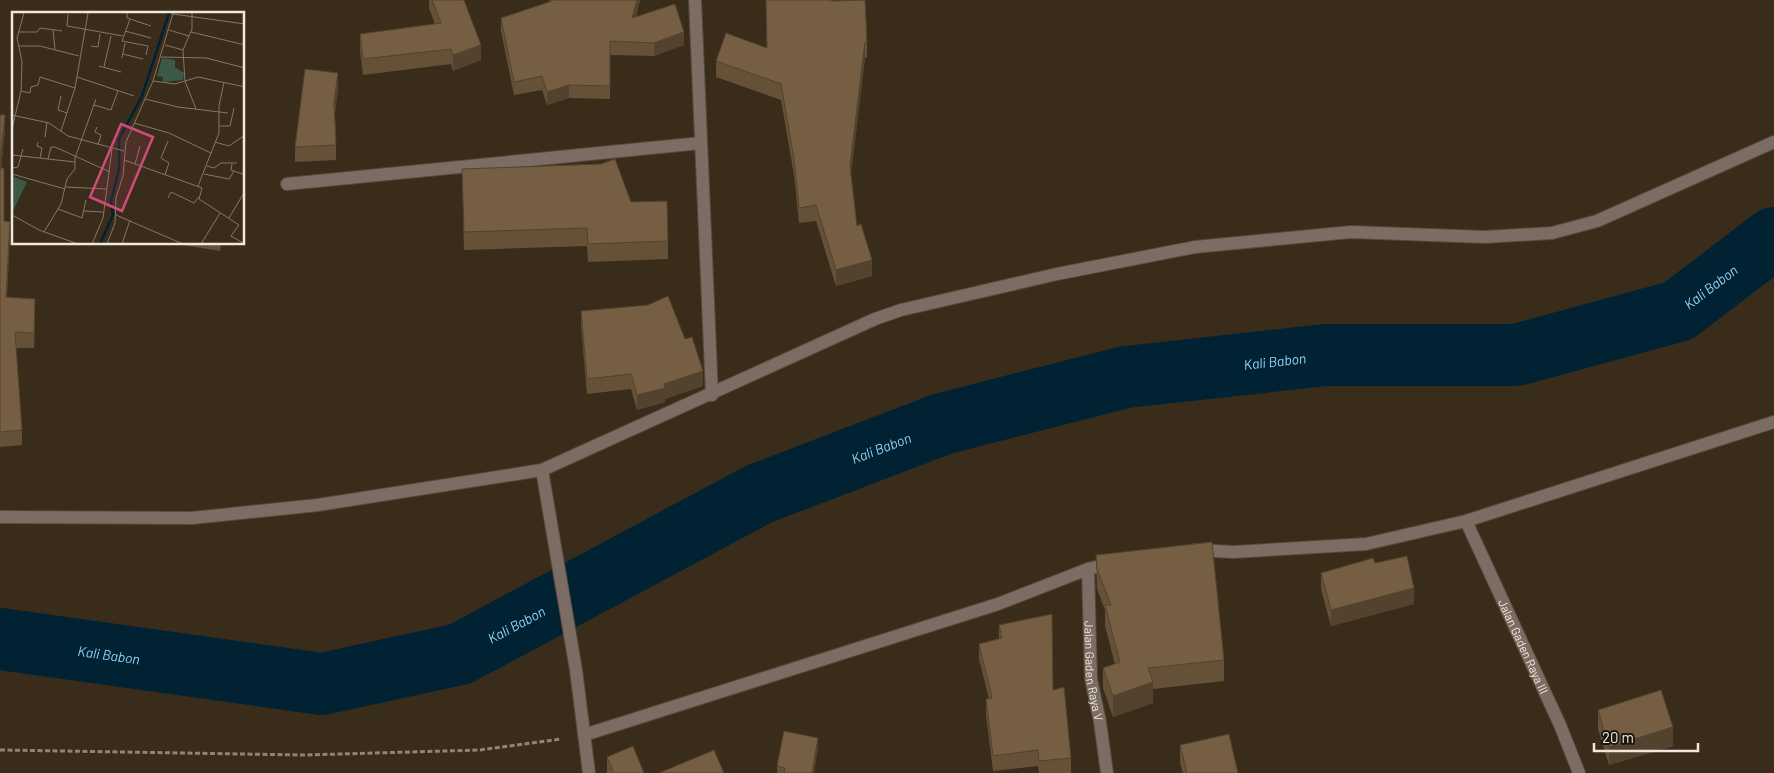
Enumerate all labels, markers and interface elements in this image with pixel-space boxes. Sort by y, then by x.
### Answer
inset map [12,12,245,245]
water label: Kali Babon [1680,261,1740,312]
water label: Kali Babon [1243,349,1307,373]
water label: Kali Babon [849,428,913,466]
street label: Jalan Gaden Raya III [1496,597,1552,696]
water label: Kali Babon [485,602,548,646]
street label: Jalan Gaden Raya V [1082,621,1107,722]
water label: Kali Babon [77,641,141,667]
scale bar [1594,720,1698,752]
text: 20 m [1602,728,1634,746]

